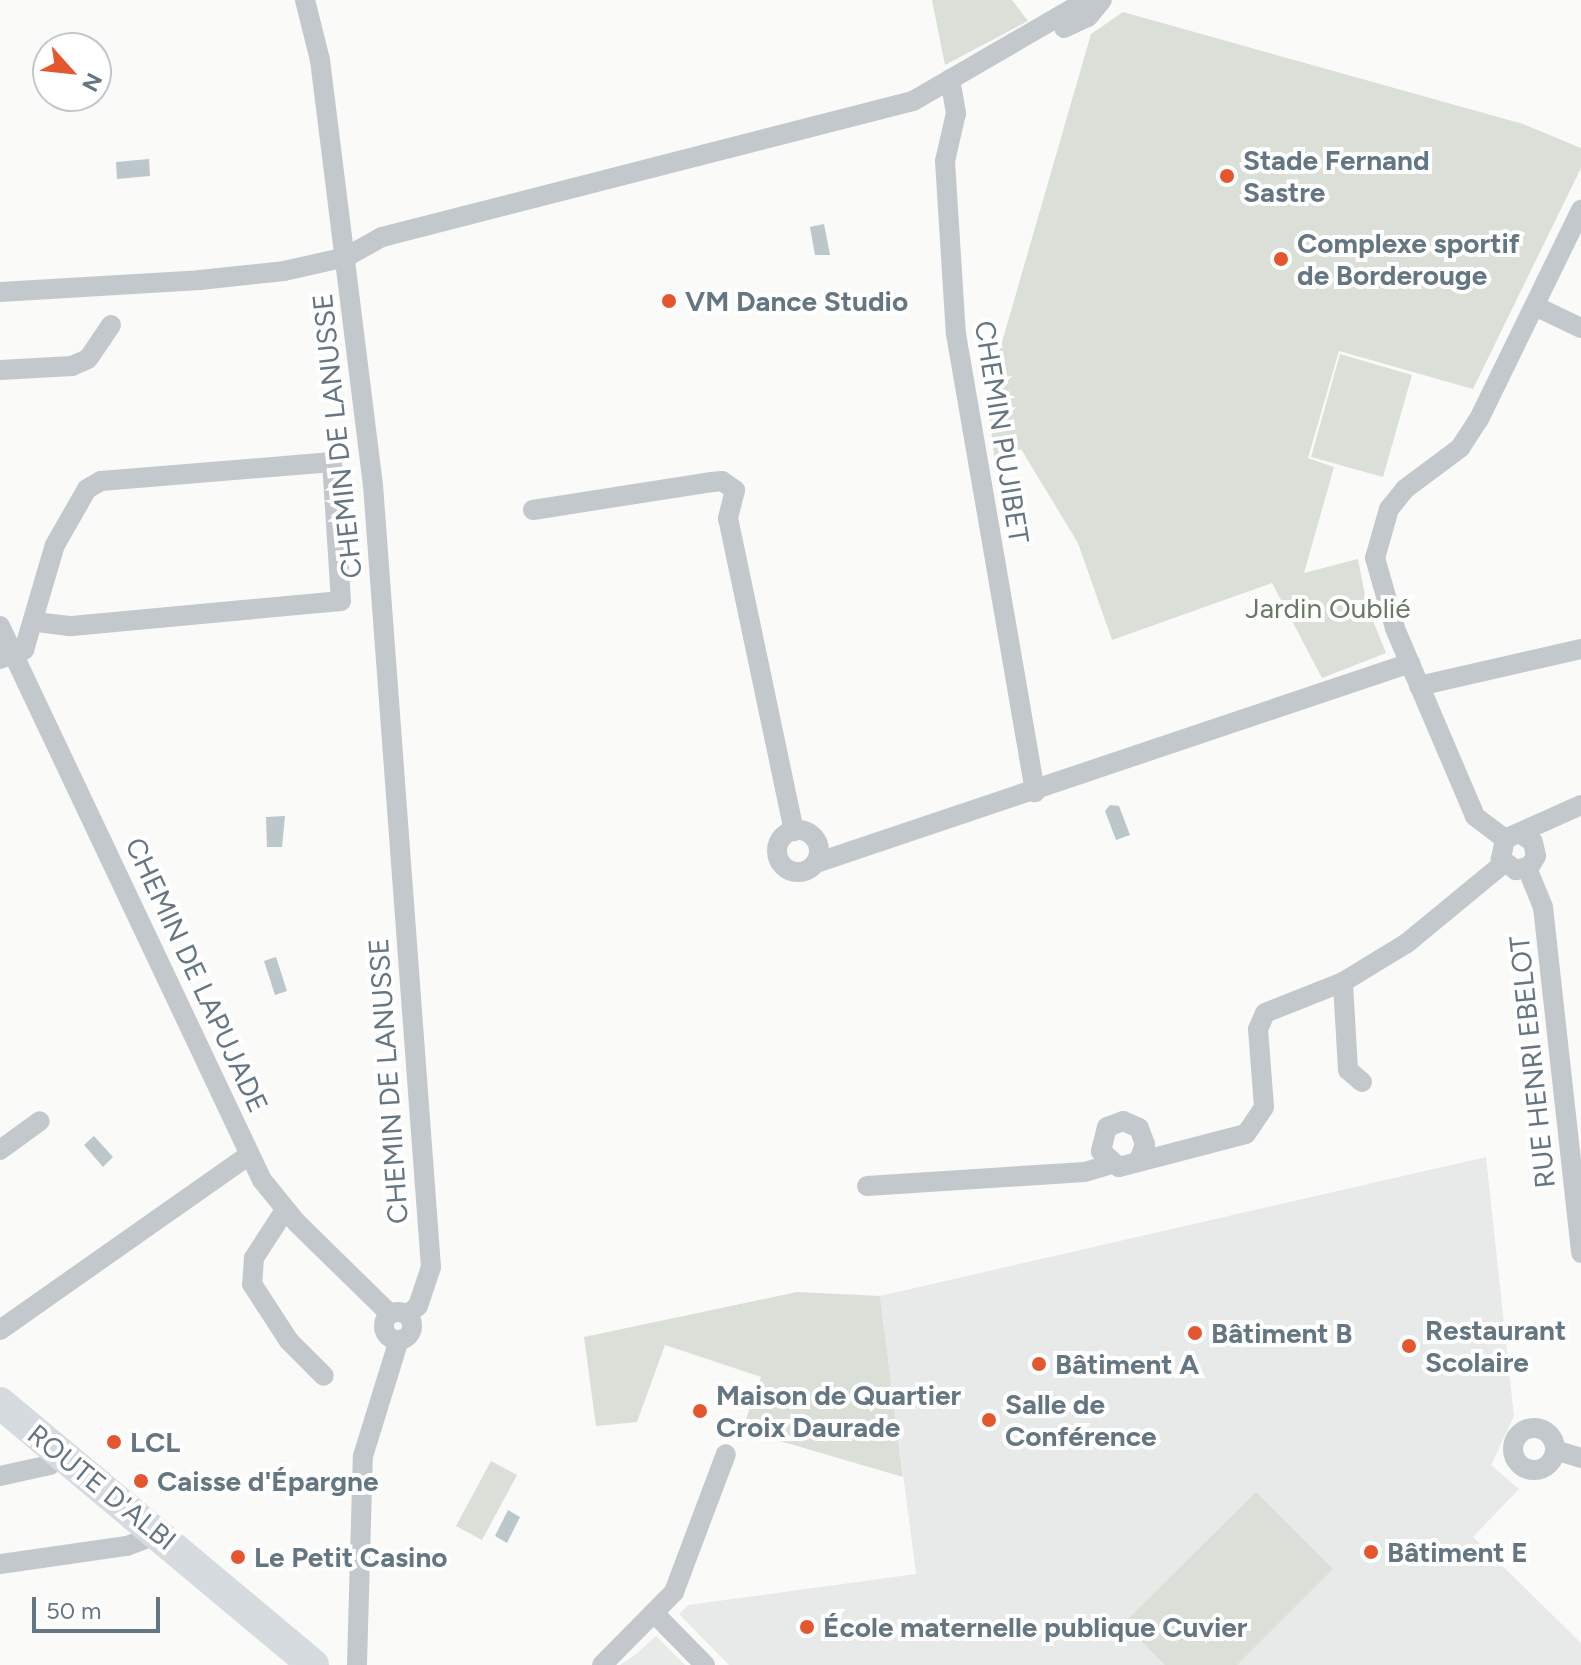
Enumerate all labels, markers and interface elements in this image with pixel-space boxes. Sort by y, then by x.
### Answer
north arrow [32,32,112,112]
text: N [76,68,108,96]
place label: Stade Fernand Sastre [1243,143,1430,209]
marker: Stade Fernand Sastre [1218,167,1236,185]
place label: Complexe sportif de Borderouge [1297,226,1520,292]
marker: Complexe sportif de Borderouge [1272,250,1290,268]
place label: VM Dance Studio [685,284,908,318]
street label: CHEMIN DE LANUSSE [305,292,369,580]
marker: VM Dance Studio [660,292,678,310]
street label: CHEMIN PUJIBET [968,318,1036,546]
park label: Jardin Oublié [1245,591,1411,625]
street label: CHEMIN DE LAPUJADE [119,832,275,1118]
street label: RUE HENRI EBELOT [1502,934,1562,1190]
street label: CHEMIN DE LANUSSE [361,937,415,1225]
place label: Restaurant Scolaire [1425,1313,1566,1379]
place label: Bâtiment B [1211,1316,1352,1350]
marker: Bâtiment B [1186,1324,1204,1342]
marker: Restaurant Scolaire [1400,1337,1418,1355]
place label: Bâtiment A [1055,1347,1199,1381]
marker: Bâtiment A [1030,1355,1048,1373]
place label: Maison de Quartier Croix Daurade [716,1378,961,1444]
place label: Salle de Conférence [1005,1387,1157,1453]
marker: Maison de Quartier Croix Daurade [691,1402,709,1420]
marker: Salle de Conférence [980,1411,998,1429]
street label: ROUTE D'ALBI [21,1417,183,1557]
place label: LCL [130,1425,180,1459]
marker: LCL [105,1433,123,1451]
place label: Caisse d'Épargne [157,1464,378,1498]
marker: Caisse d'Épargne [132,1472,150,1490]
place label: Bâtiment E [1387,1535,1528,1569]
place label: Le Petit Casino [254,1540,448,1574]
marker: Bâtiment E [1362,1543,1380,1561]
marker: Le Petit Casino [229,1548,247,1566]
scale bar [36,1581,164,1631]
text: 50 m [46,1596,102,1625]
place label: École maternelle publique Cuvier [823,1610,1247,1644]
marker: École maternelle publique Cuvier [798,1618,816,1636]

